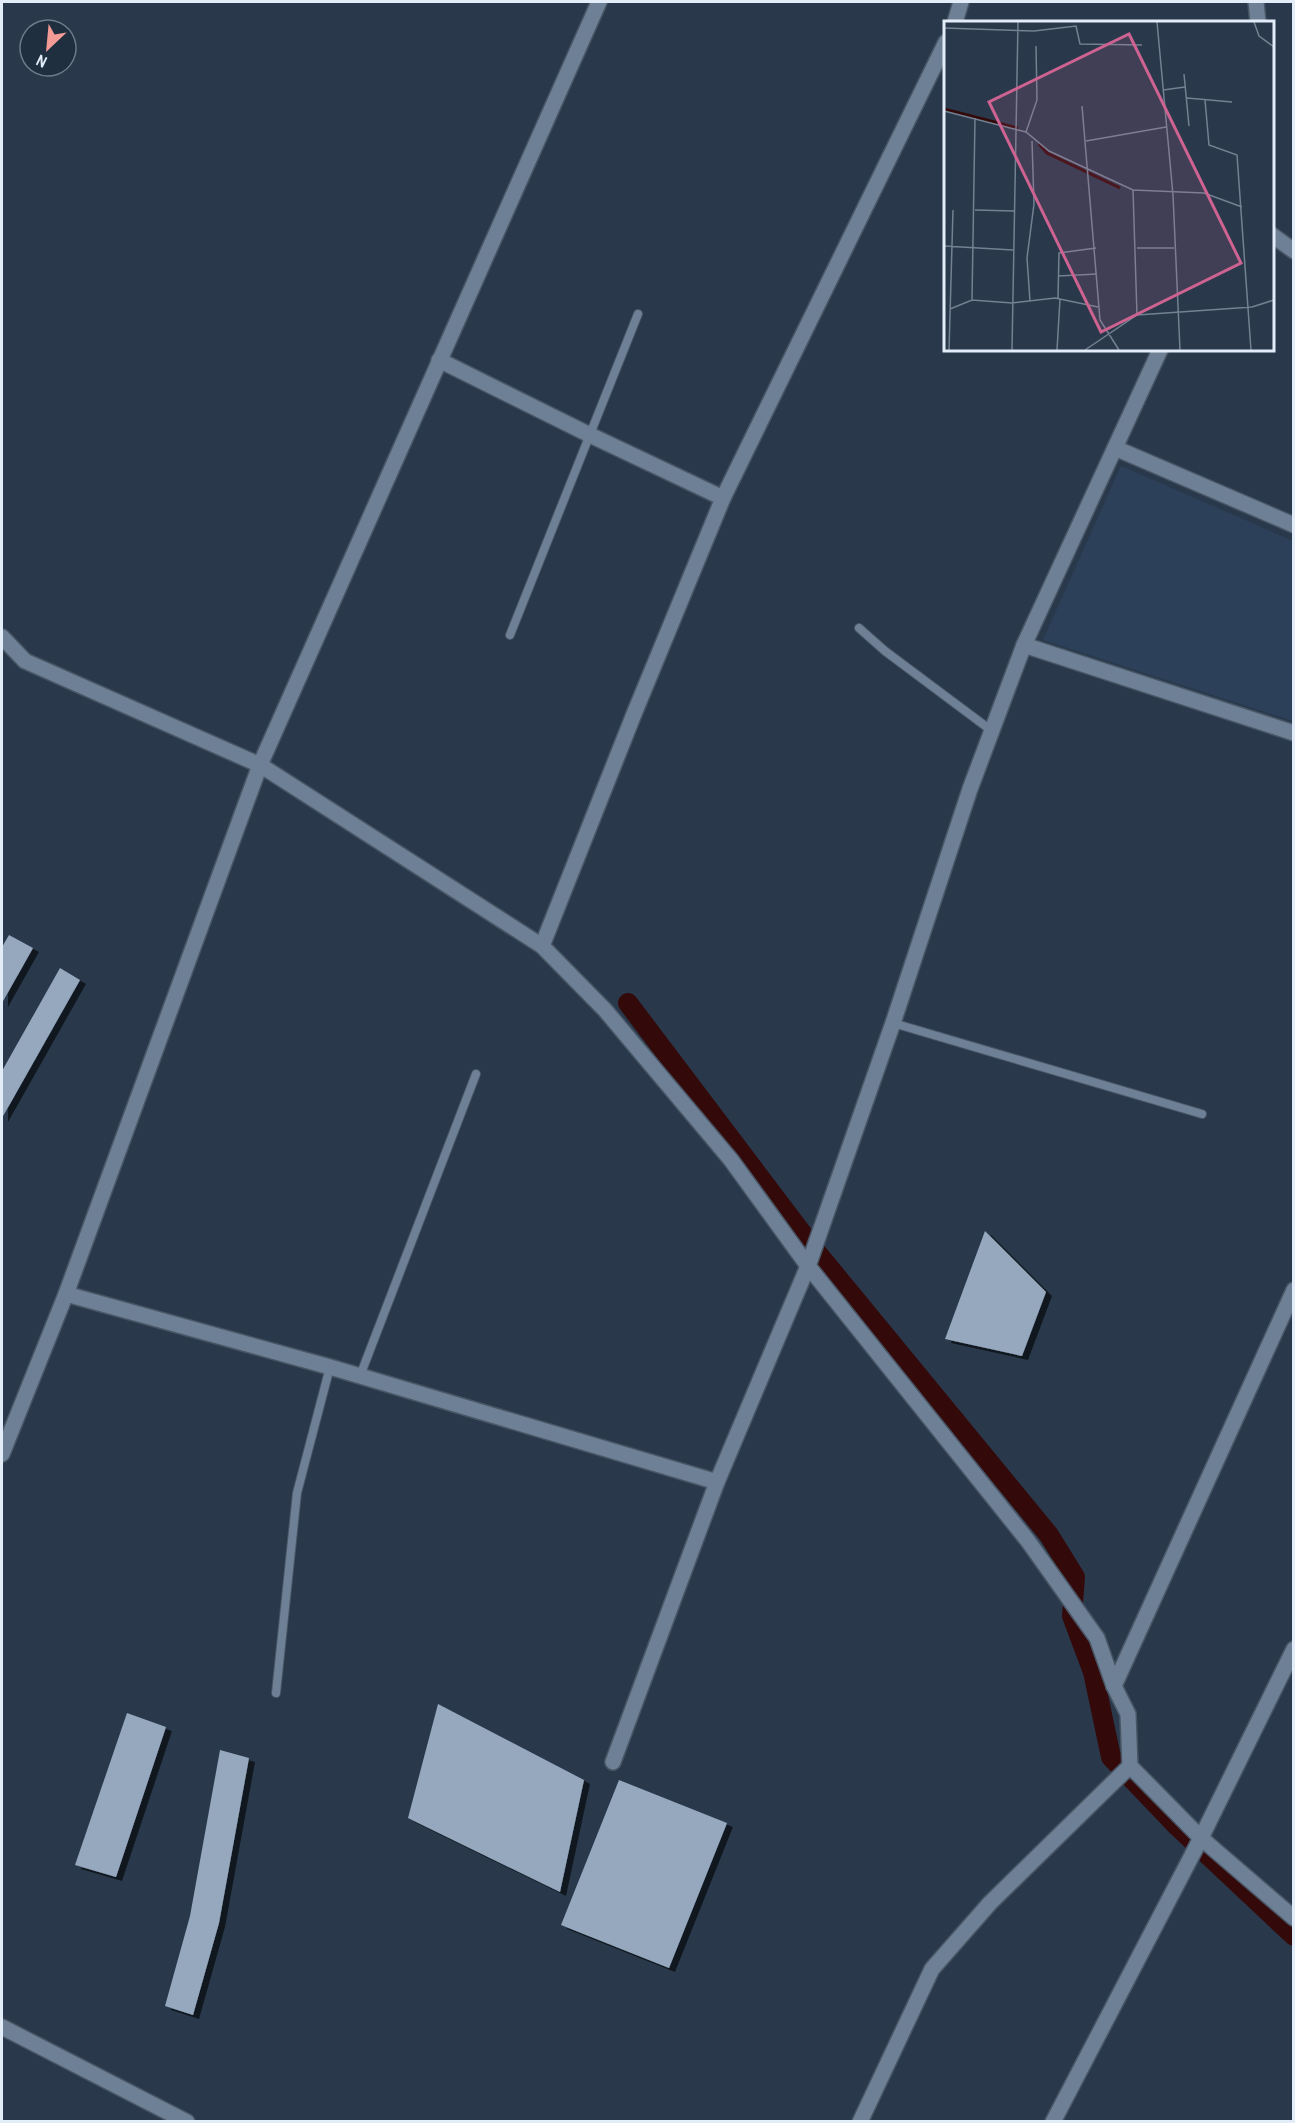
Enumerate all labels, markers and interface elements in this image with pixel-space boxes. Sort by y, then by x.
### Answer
north arrow [18,18,78,78]
inset map [944,21,1274,351]
text: N [32,50,51,73]

